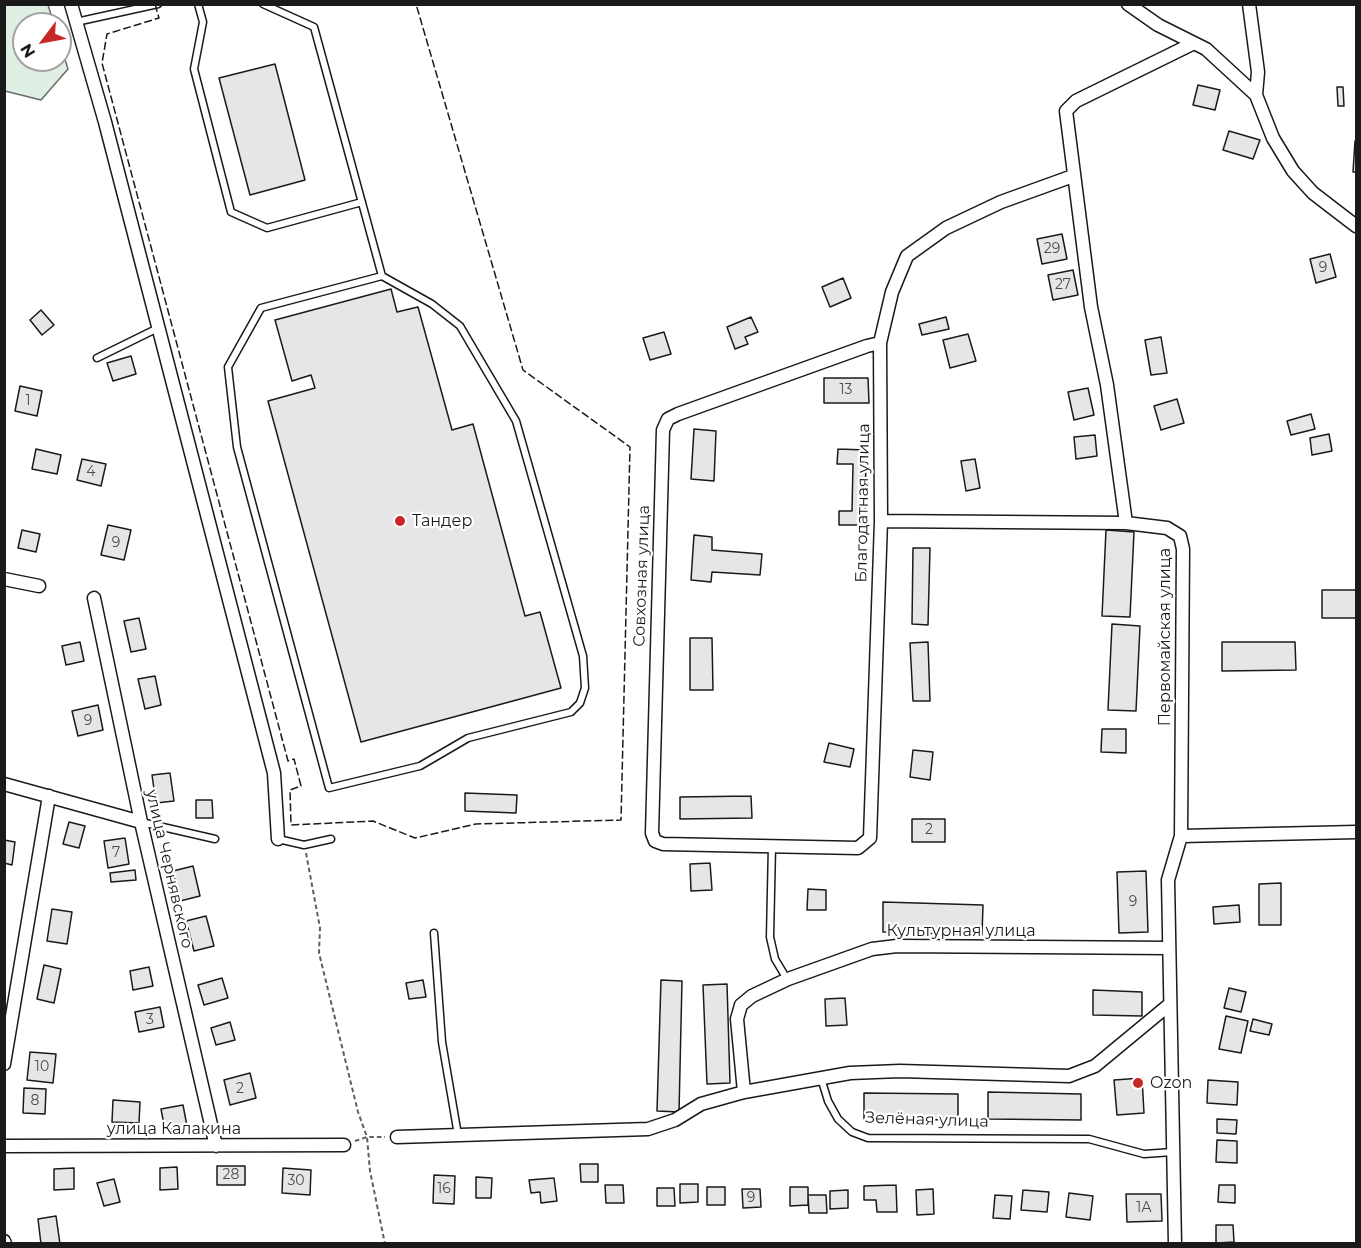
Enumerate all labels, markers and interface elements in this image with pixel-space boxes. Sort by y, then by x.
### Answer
north arrow [12,12,72,72]
text: N [17,40,39,61]
house number: 29 [1044,241,1060,257]
house number: 9 [1319,260,1327,276]
house number: 27 [1055,277,1071,293]
house number: 13 [840,382,852,398]
house number: 1 [25,393,31,409]
street label: Благодатная улица [852,423,874,583]
house number: 4 [86,464,96,480]
street label: Совхозная улица [630,505,654,647]
place label: Тандер [412,511,472,531]
marker: Тандер [393,514,407,528]
house number: 9 [112,535,120,551]
street label: Первомайская улица [1155,548,1175,726]
house number: 9 [84,713,92,729]
street label: улица Чернявского [141,788,197,950]
house number: 2 [925,822,933,838]
house number: 7 [112,845,120,861]
house number: 9 [1129,894,1137,910]
street label: Культурная улица [886,921,1036,941]
house number: 3 [146,1012,154,1028]
house number: 10 [35,1059,49,1075]
place label: Ozon [1150,1073,1192,1093]
marker: Ozon [1131,1076,1145,1090]
house number: 2 [236,1081,244,1097]
house number: 8 [31,1093,39,1109]
street label: Зелёная улица [865,1108,989,1132]
street label: улица Калакина [107,1119,241,1139]
house number: 28 [223,1167,239,1183]
house number: 30 [287,1173,305,1189]
house number: 16 [437,1181,451,1197]
house number: 9 [747,1190,755,1206]
house number: 1А [1136,1200,1152,1216]

